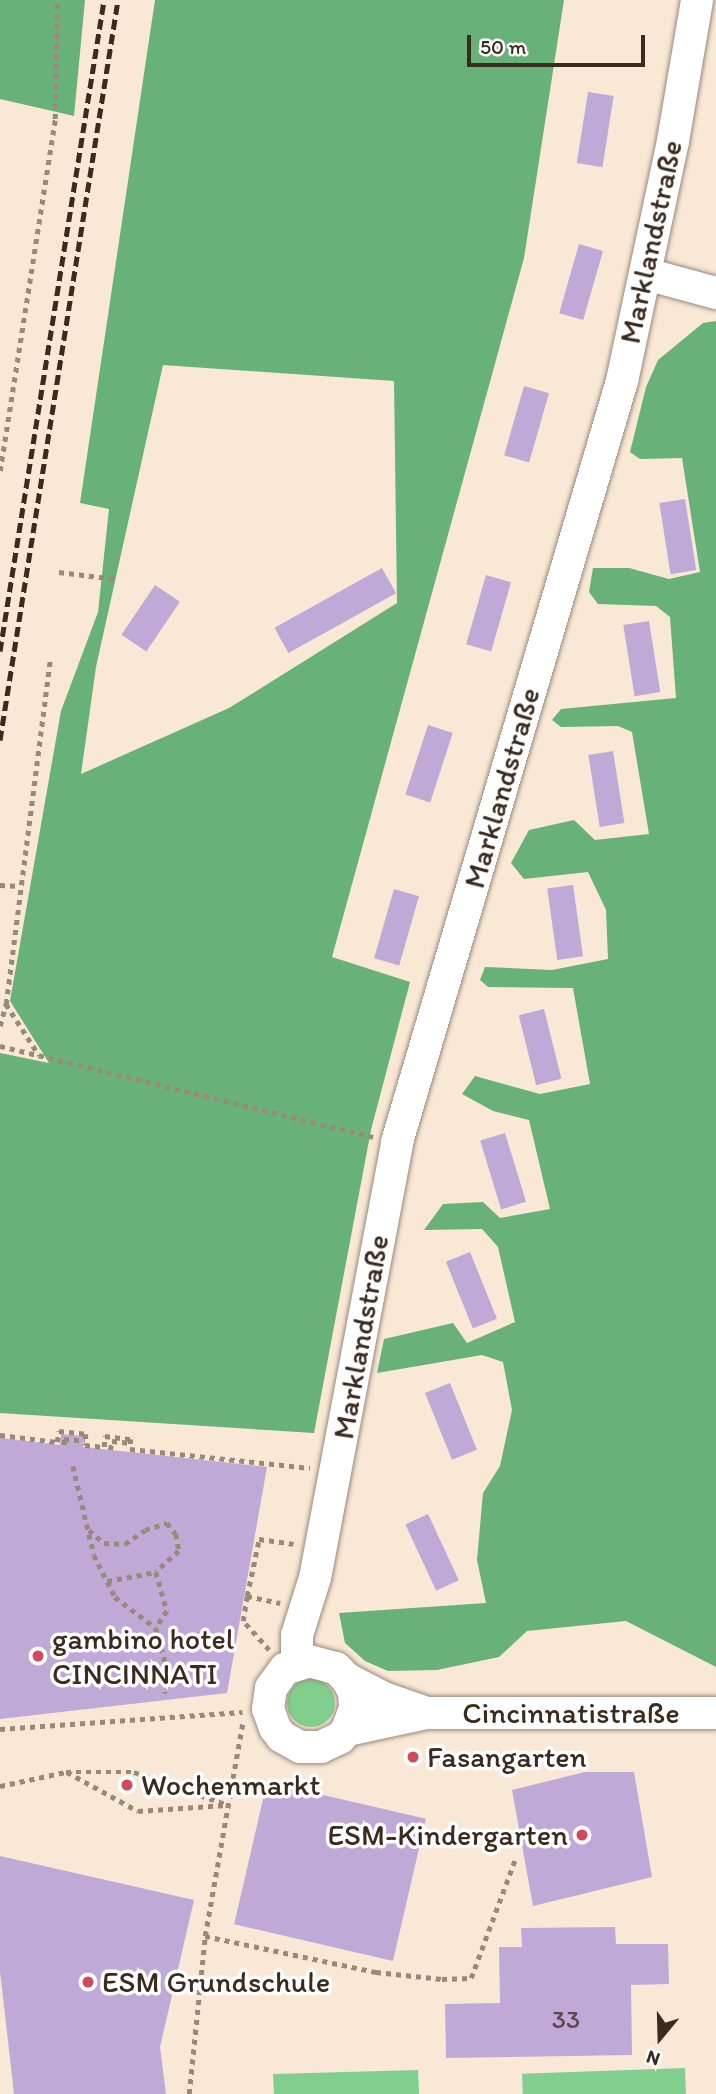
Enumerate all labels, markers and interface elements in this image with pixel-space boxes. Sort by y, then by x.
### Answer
scale bar [471,21,650,65]
text: 50 m [480,34,526,59]
street label: Marklandstraße [612,137,690,347]
street label: Marklandstraße [456,684,548,892]
street label: Marklandstraße [325,1232,397,1442]
place label: gambino hotel CINCINNATI [52,1621,235,1692]
marker: gambino hotel CINCINNATI [30,1648,46,1664]
street label: Cincinnatistraße [462,1695,680,1731]
place label: Fasangarten [427,1739,587,1775]
marker: Fasangarten [405,1749,421,1765]
place label: Wochenmarkt [141,1767,321,1803]
marker: Wochenmarkt [119,1777,135,1793]
place label: ESM-Kindergarten [328,1817,568,1853]
marker: ESM-Kindergarten [574,1827,590,1843]
place label: ESM Grundschule [102,1964,330,2000]
marker: ESM Grundschule [80,1974,96,1990]
north arrow [625,2003,695,2073]
house number: 33 [552,2004,580,2036]
text: N [643,2045,663,2071]

